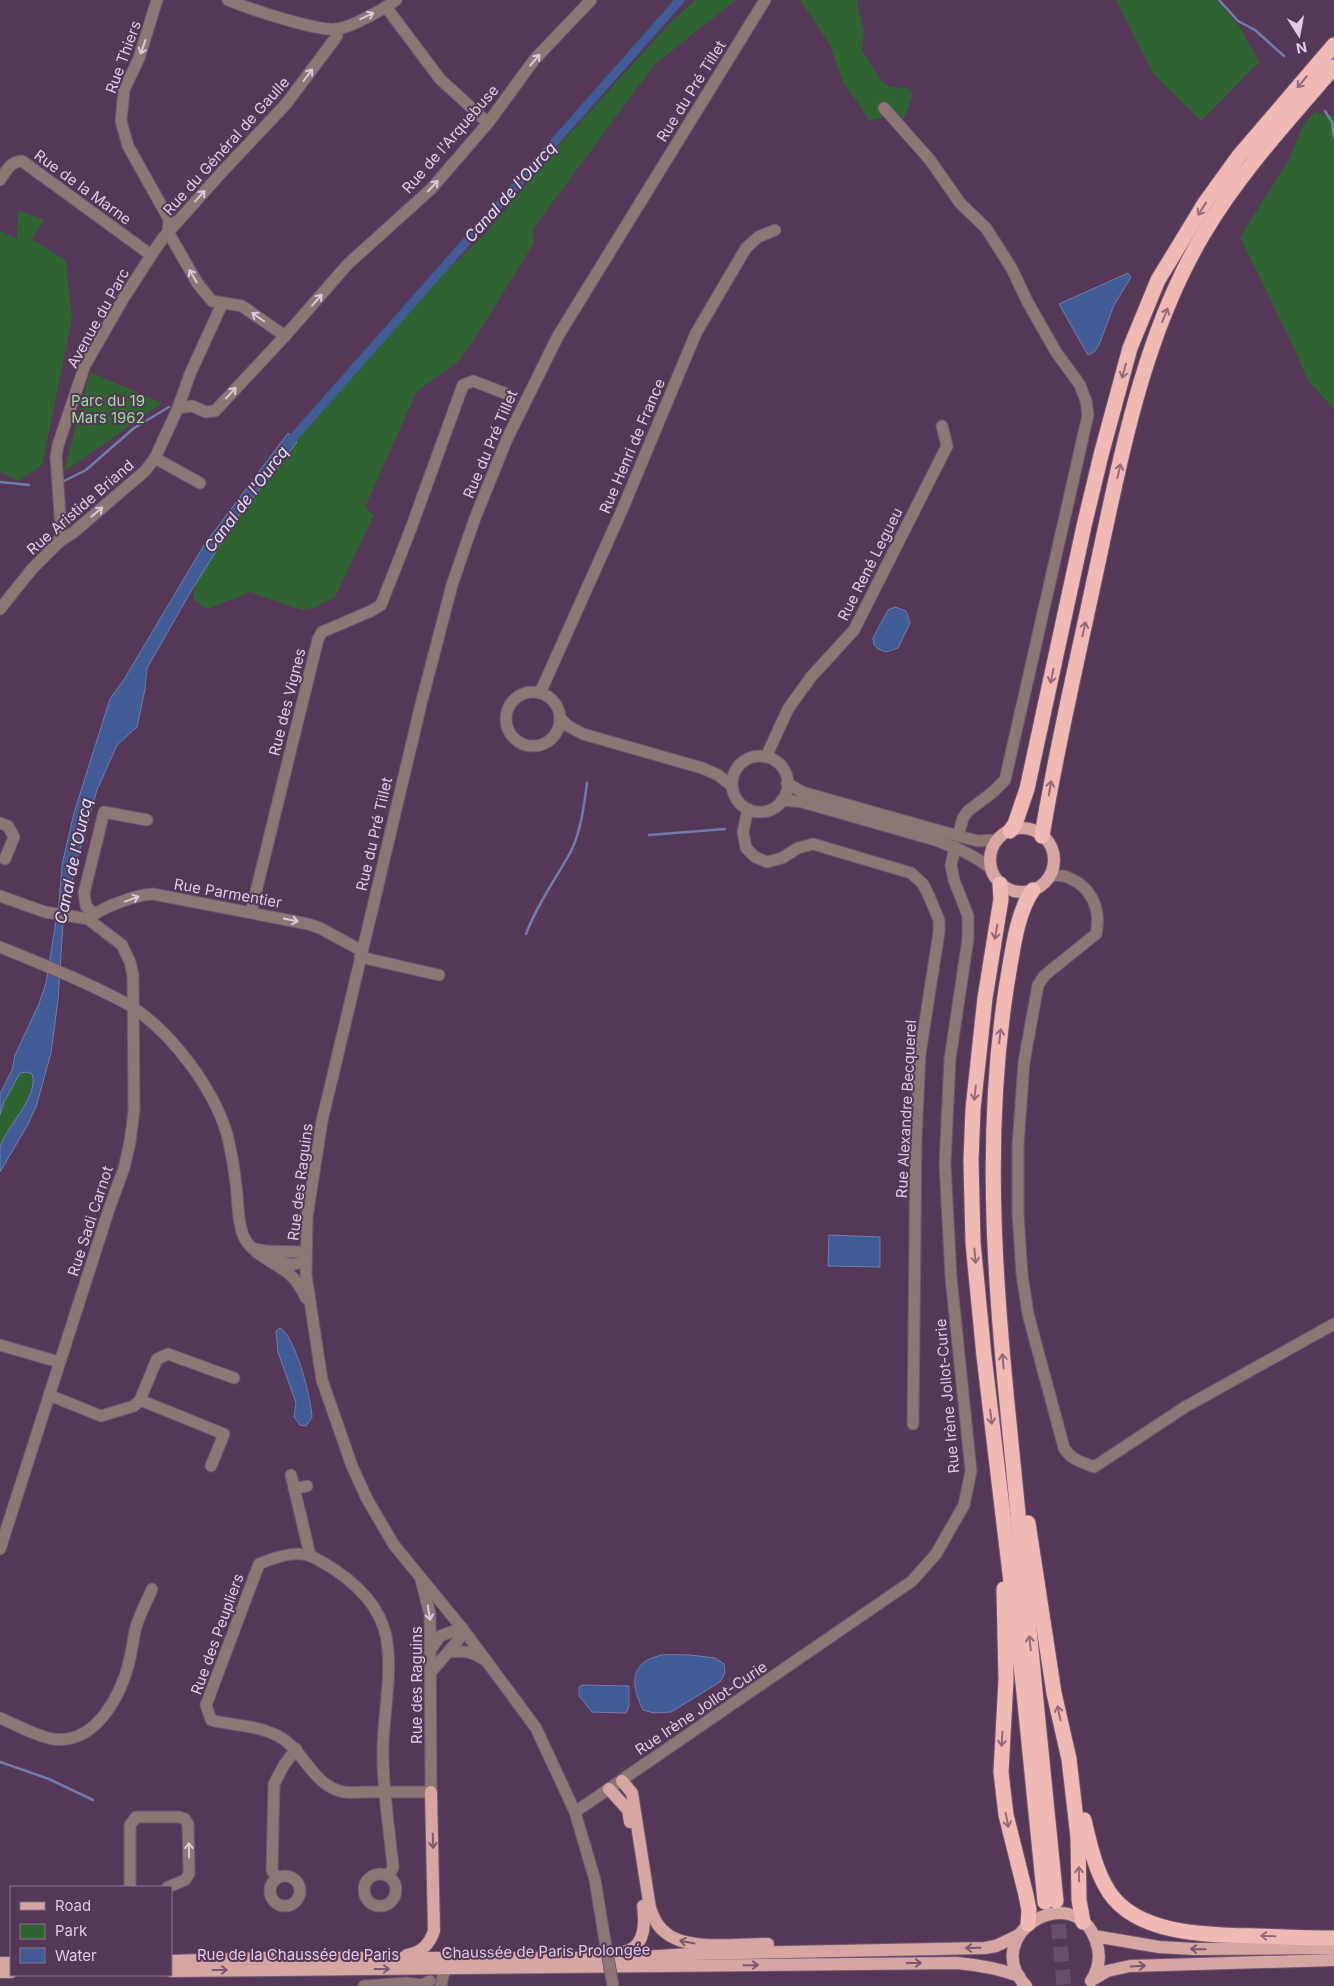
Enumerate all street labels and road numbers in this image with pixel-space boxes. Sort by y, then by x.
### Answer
street label: Rue Thiers [101,18,145,96]
street label: Rue du Pré Tillet [652,37,730,145]
street label: Rue du Général de Gaulle [159,73,293,219]
street label: Rue de l'Arquebuse [398,81,502,197]
street label: Rue de la Marne [31,145,135,229]
street label: Avenue du Parc [63,265,133,371]
street label: Rue Henri de France [595,376,669,516]
street label: Rue du Pré Tillet [459,387,521,501]
street label: Rue Aristide Briand [23,455,137,559]
street label: Rue René Legueu [833,504,907,624]
street label: Rue des Vignes [264,646,310,758]
street label: Rue du Pré Tillet [352,775,396,893]
street label: Rue Parmentier [173,874,284,912]
street label: Rue Alexandre Becquerel [892,1019,920,1199]
street label: Rue des Raguins [283,1122,317,1242]
street label: Rue Sadi Carnot [63,1163,117,1278]
street label: Rue Irène Jollot-Curie [931,1318,963,1474]
street label: Rue des Peupliers [186,1571,248,1697]
street label: Rue des Raguins [407,1626,426,1744]
street label: Rue Irène Jollot-Curie [631,1657,771,1759]
street label: Chaussée de Paris Prolongée [442,1940,650,1962]
street label: Rue de la Chaussée de Paris [197,1945,399,1964]

